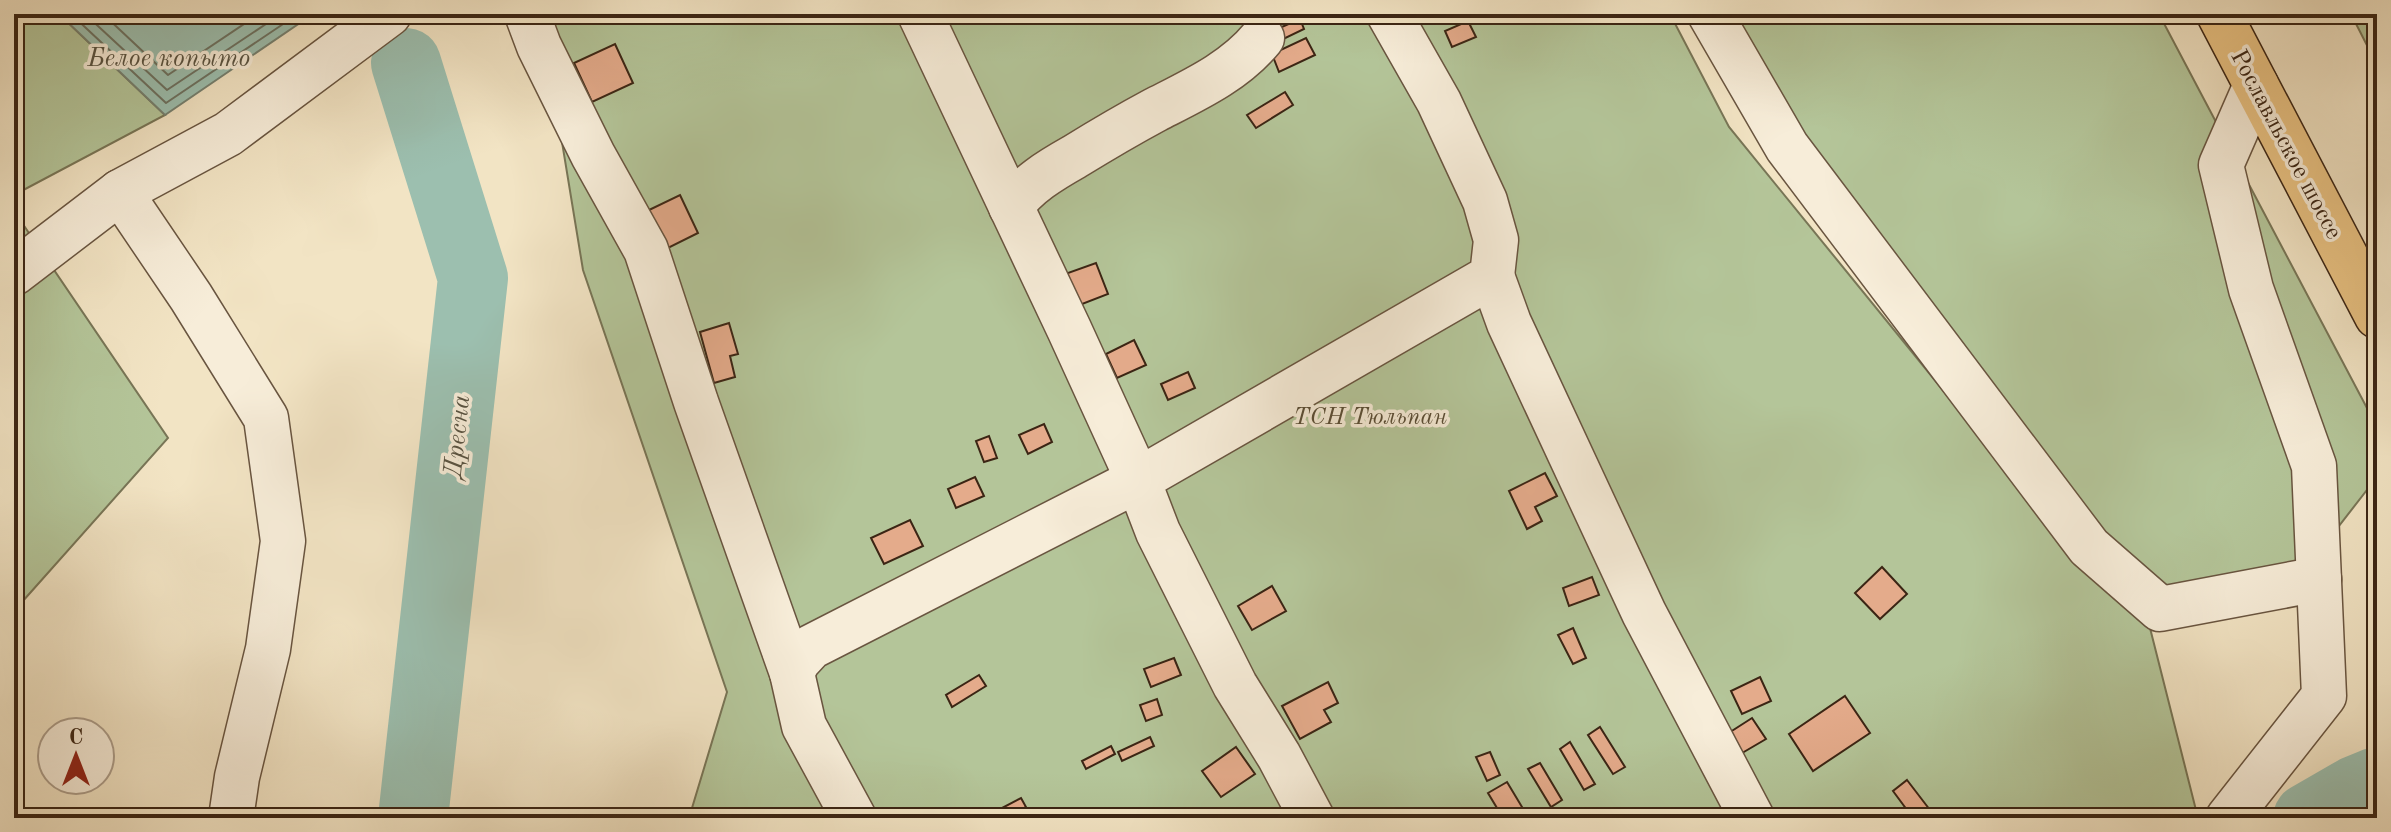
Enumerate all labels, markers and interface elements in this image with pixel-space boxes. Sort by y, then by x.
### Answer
water label: Белое копыто [87,46,250,72]
street label: Рославльское шоссе [2225,46,2345,243]
water label: Дресна [440,393,475,482]
park label: ТСН Тюльпан [1293,406,1447,430]
north arrow [36,716,116,796]
text: С [69,727,83,749]

